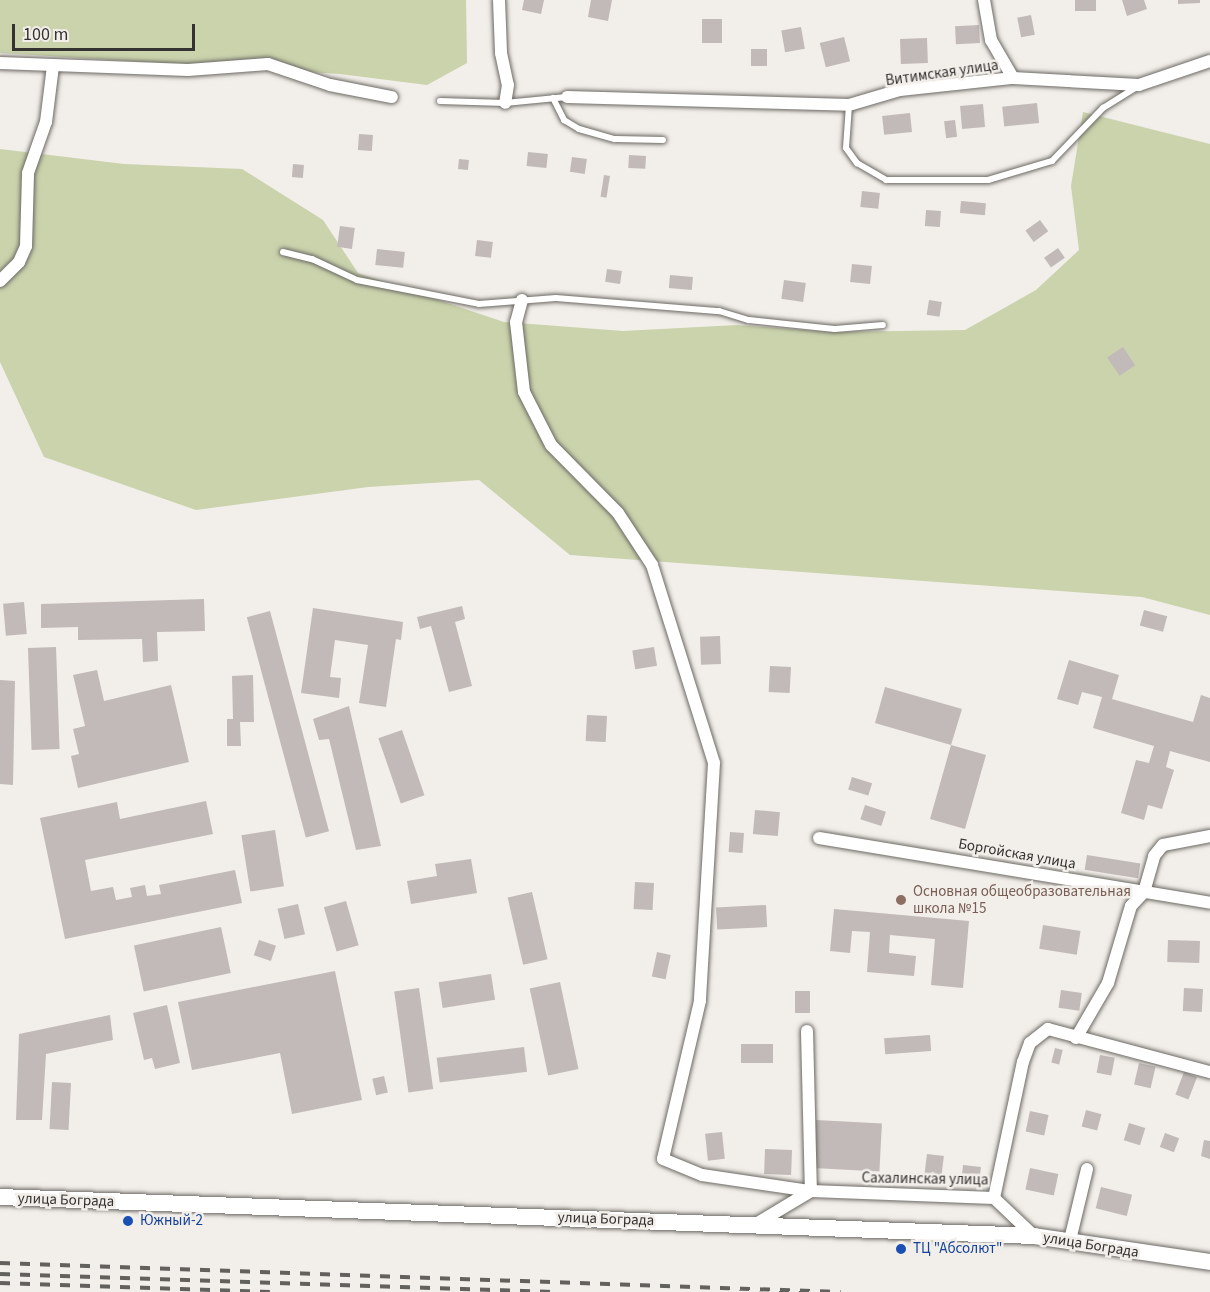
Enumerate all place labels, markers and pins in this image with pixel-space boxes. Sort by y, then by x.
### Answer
place label: Основная общеобразовательная школа №15 [913,882,1131,917]
marker: Основная общеобразовательная школа №15 [894,893,908,907]
place label: Южный-2 [140,1212,203,1230]
marker: Южный-2 [121,1214,135,1228]
place label: ТЦ "Абсолют" [913,1240,1002,1258]
marker: ТЦ "Абсолют" [894,1242,908,1256]

